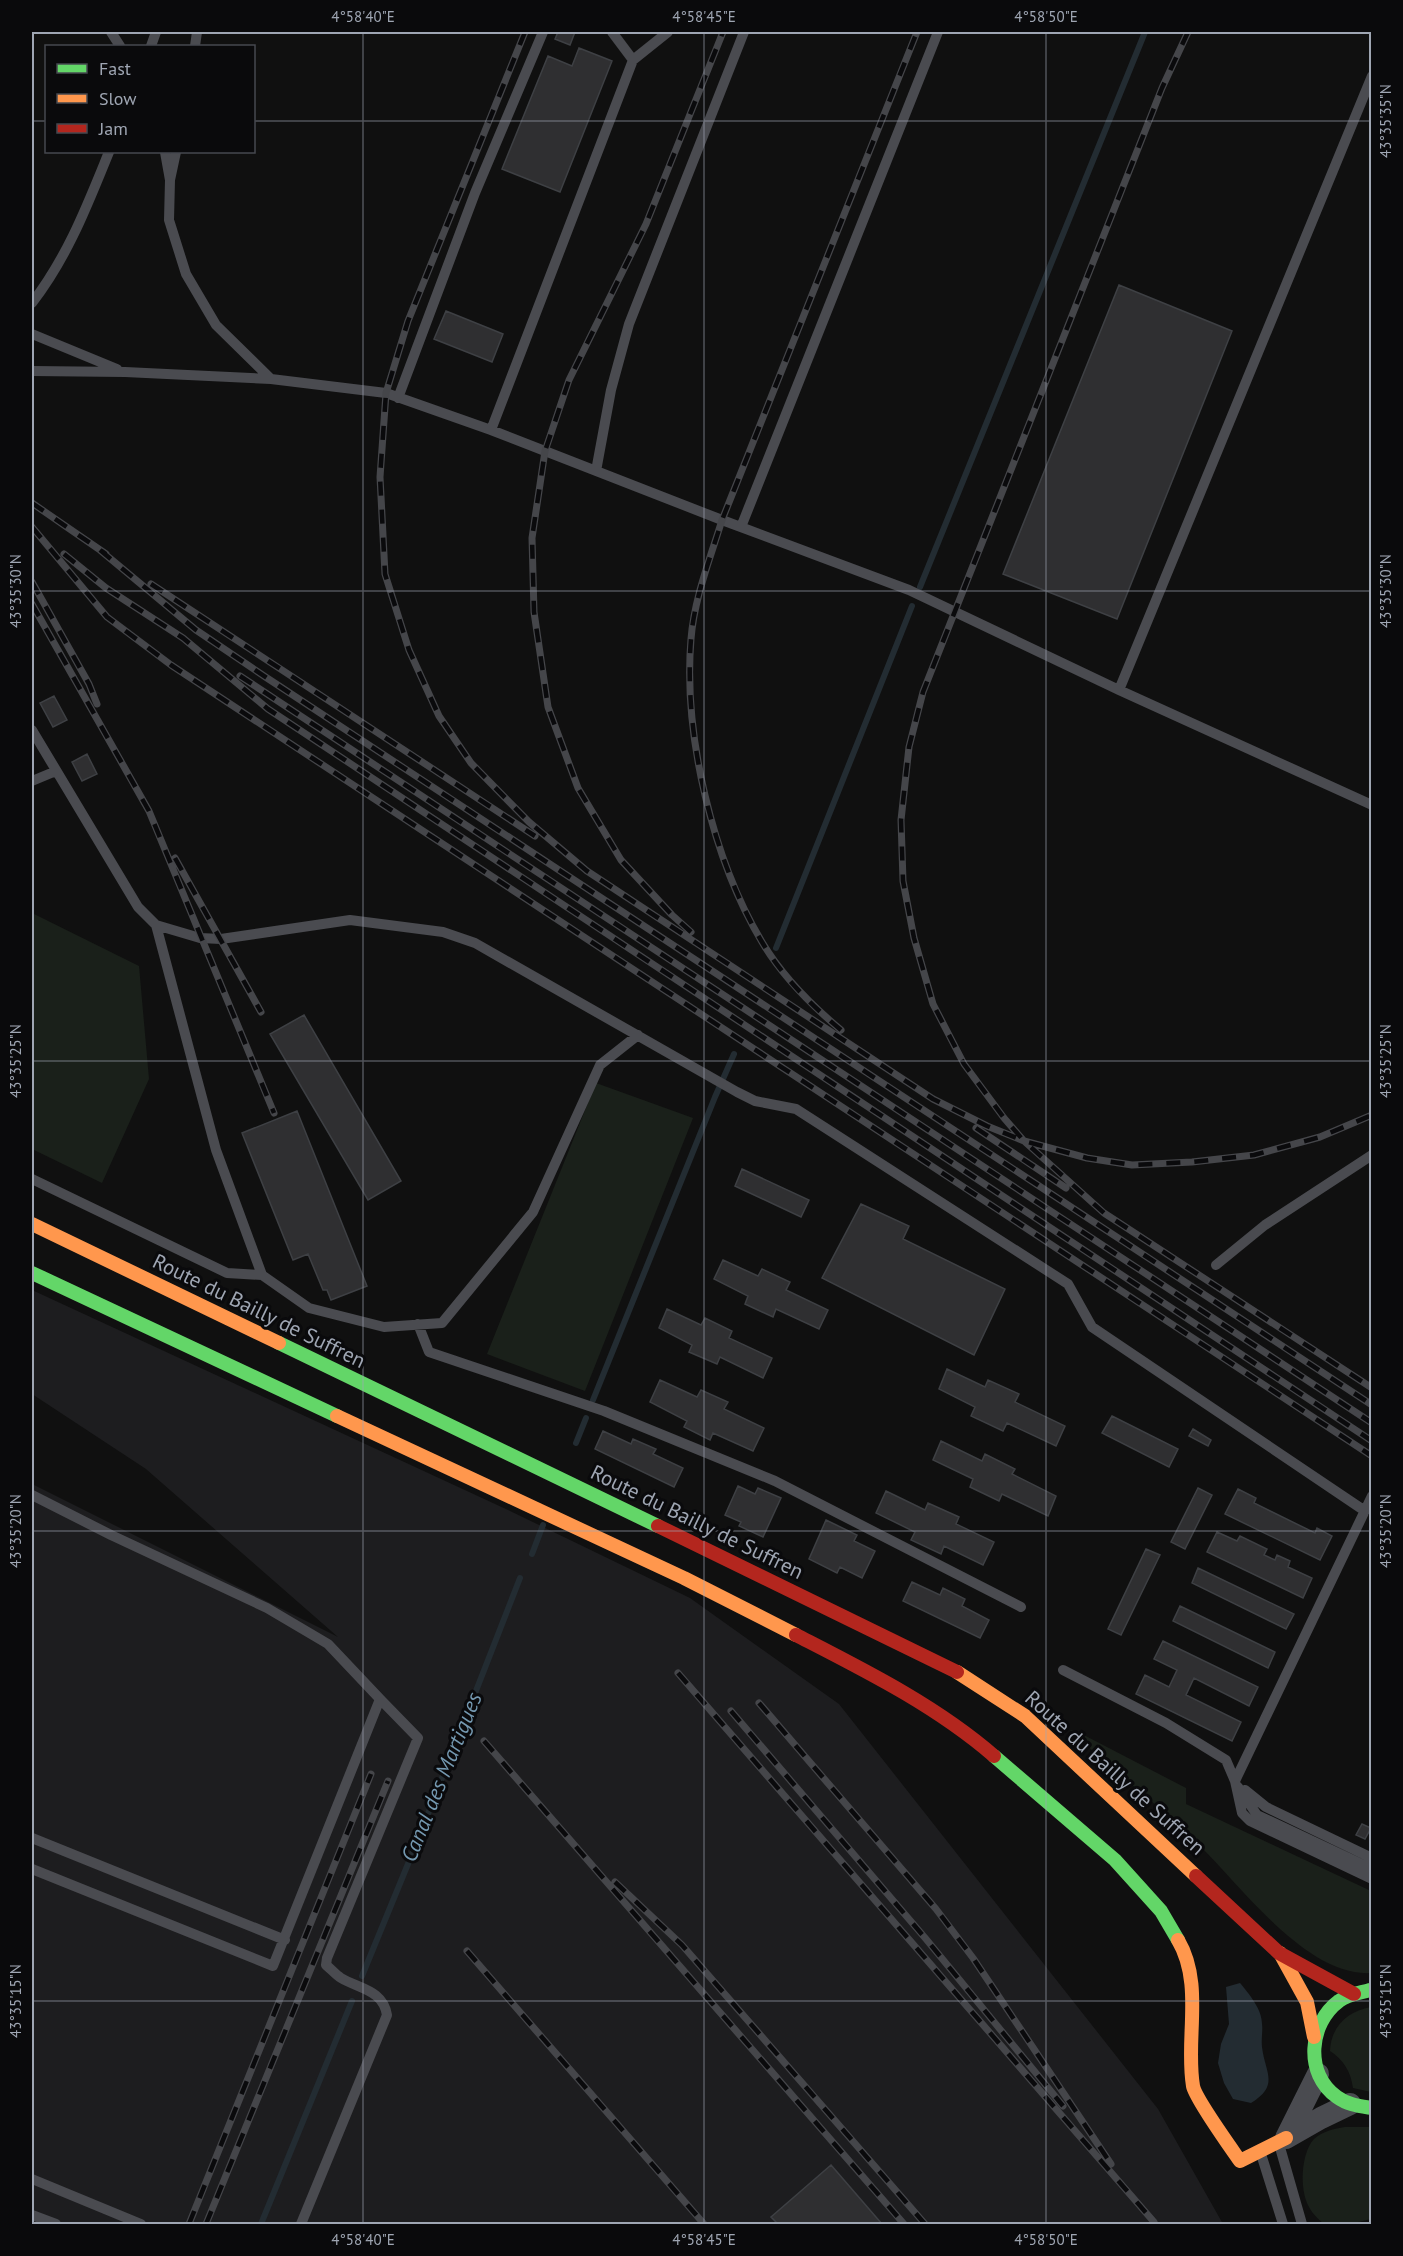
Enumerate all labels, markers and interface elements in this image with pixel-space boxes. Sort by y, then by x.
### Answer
text: 4°58'40"E [331,7,395,26]
text: 4°58'45"E [672,7,736,26]
text: 4°58'50"E [1014,7,1078,26]
legend [45,45,255,153]
text: Fast [99,57,131,80]
text: 43°35'35"N [1376,84,1395,158]
text: Slow [99,87,137,110]
text: Jam [98,117,128,140]
text: 43°35'30"N [6,554,25,628]
text: 43°35'30"N [1376,554,1395,628]
text: 43°35'25"N [6,1024,25,1098]
text: 43°35'25"N [1376,1024,1395,1098]
street label: Route du Bailly de Suffren [148,1247,370,1374]
street label: Route du Bailly de Suffren [586,1458,808,1585]
text: 43°35'20"N [6,1494,25,1568]
text: 43°35'20"N [1376,1494,1395,1568]
street label: Route du Bailly de Suffren [1020,1685,1211,1861]
water label: Canal des Martigues [394,1688,488,1866]
text: 43°35'15"N [6,1964,25,2038]
text: 43°35'15"N [1376,1964,1395,2038]
text: 4°58'40"E [331,2230,395,2249]
text: 4°58'45"E [672,2230,736,2249]
text: 4°58'50"E [1014,2230,1078,2249]

